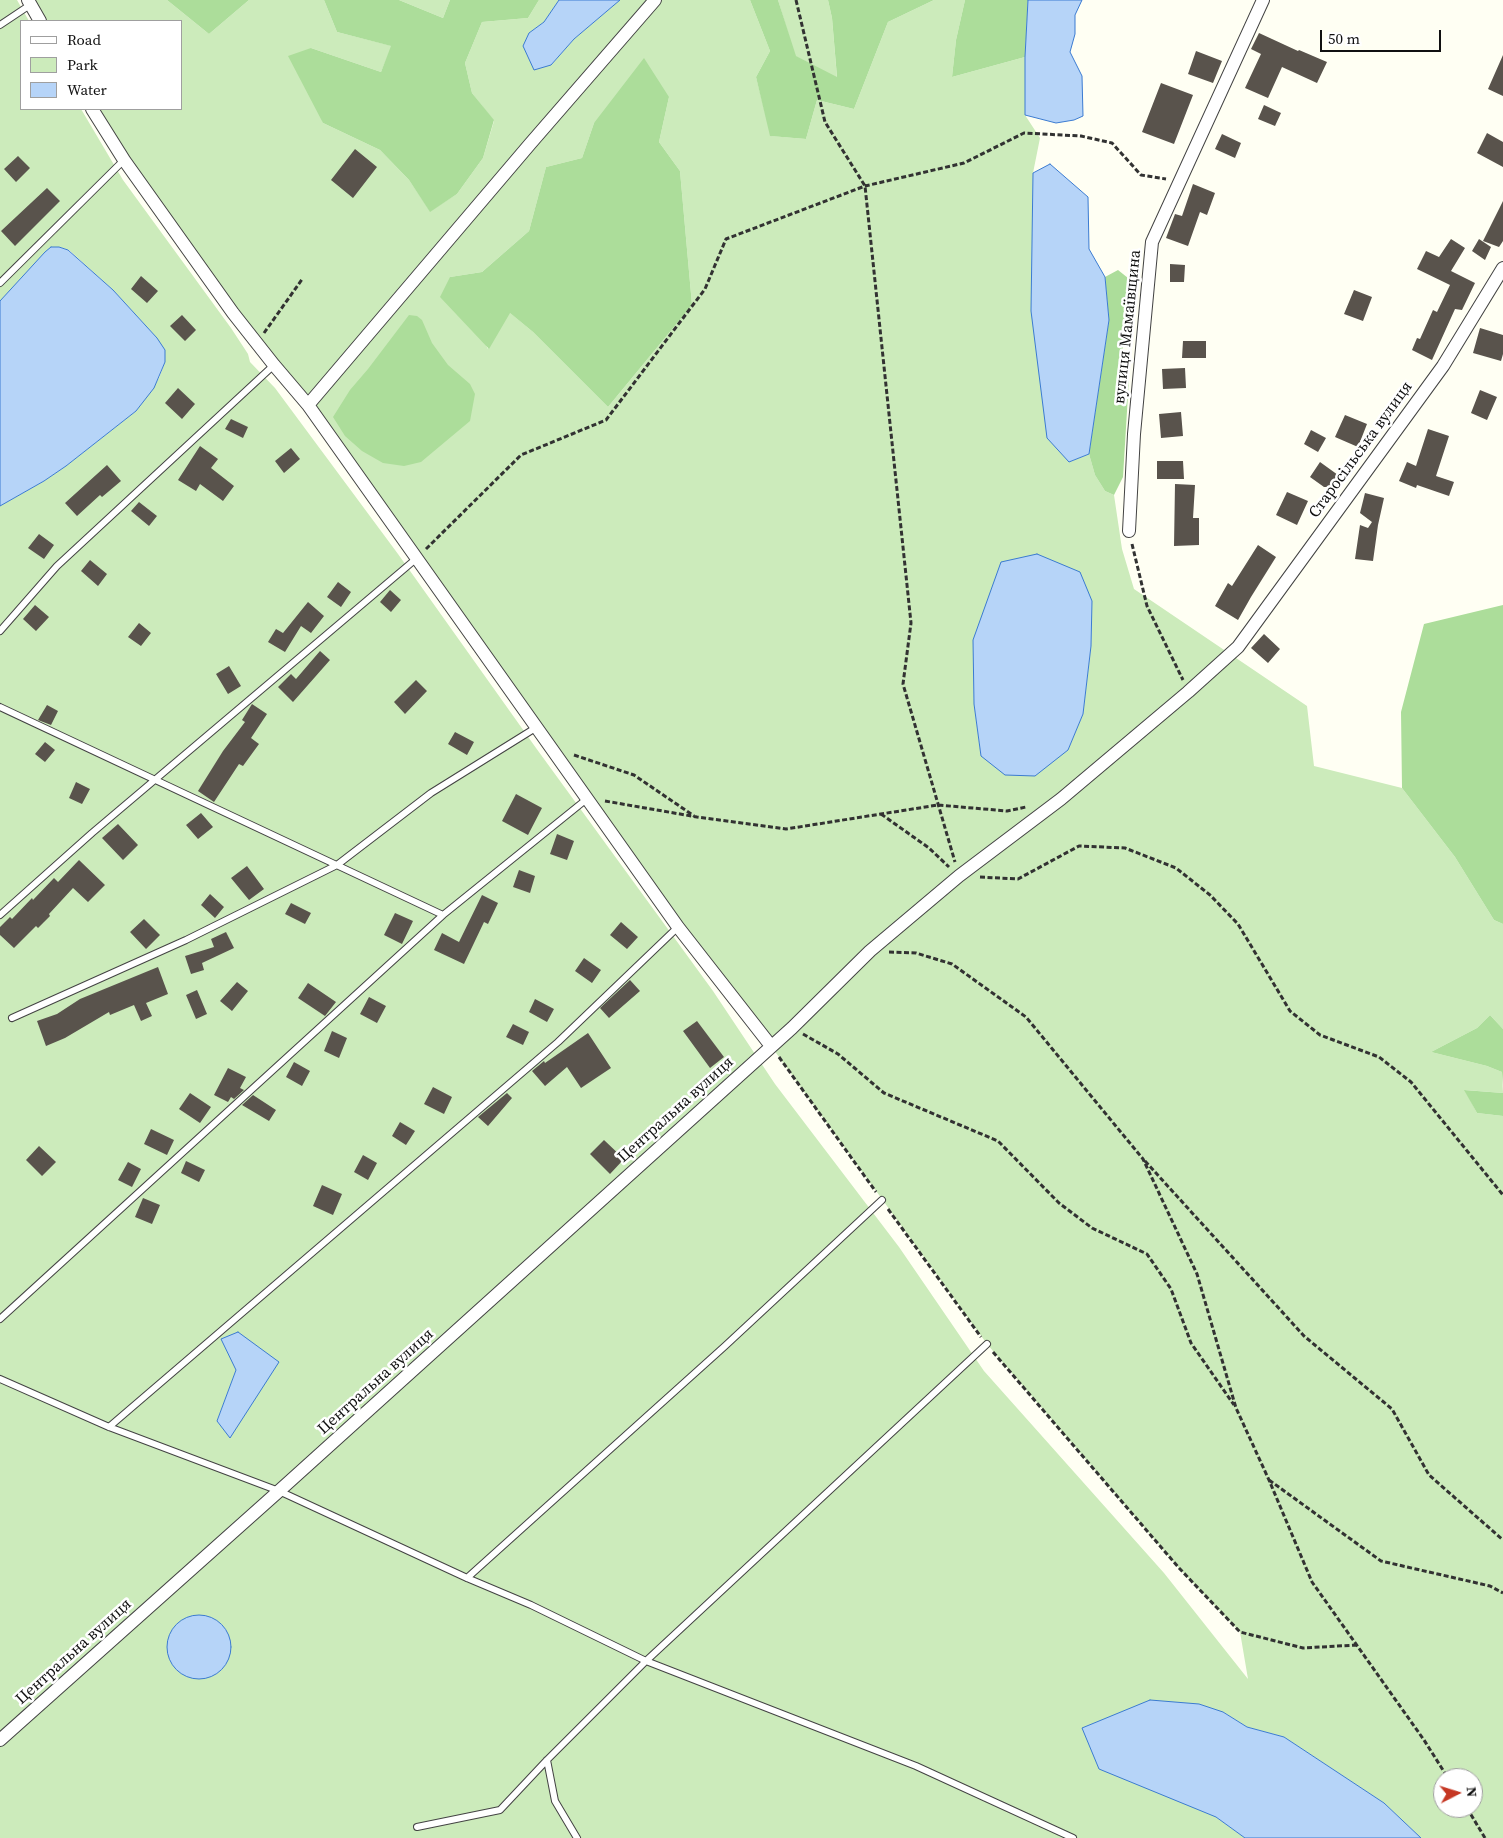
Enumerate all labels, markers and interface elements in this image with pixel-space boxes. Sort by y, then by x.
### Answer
legend [20,20,182,110]
scale bar [1323,20,1444,52]
text: 50 m [1328,28,1360,49]
text: Road [67,29,101,50]
text: Park [67,54,98,75]
text: Water [67,79,107,100]
street label: вулиця Мамаївщина [1110,249,1146,405]
street label: Старосільська вулиця [1305,378,1417,522]
street label: Центральна вулиця [614,1053,738,1167]
street label: Центральна вулиця [314,1325,438,1439]
street label: Центральна вулиця [12,1595,136,1709]
north arrow [1433,1768,1483,1818]
text: N [1462,1786,1482,1798]

